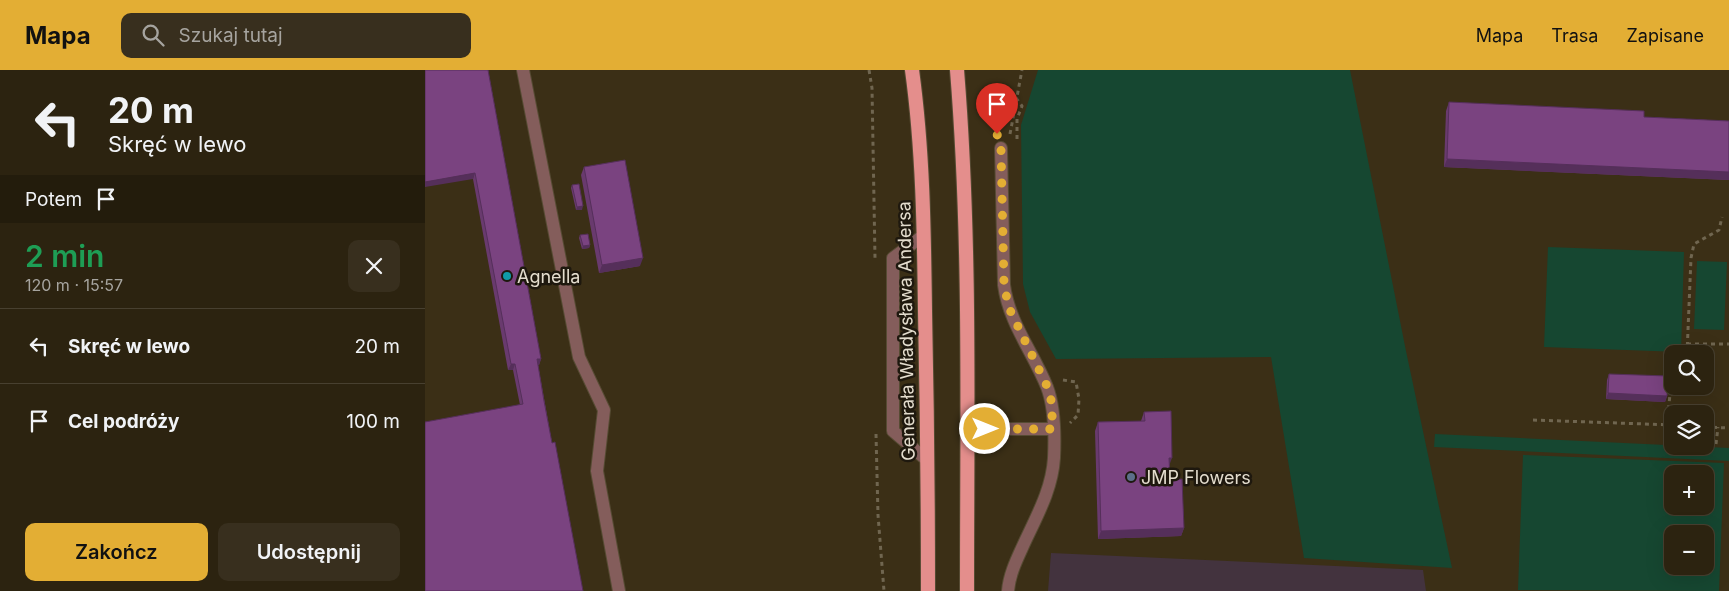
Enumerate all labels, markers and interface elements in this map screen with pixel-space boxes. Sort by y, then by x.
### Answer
search box [121,13,471,58]
text: Mapa [25,21,91,50]
icon: search [139,21,167,49]
text: Szukaj tutaj [179,24,283,47]
text: Mapa [1476,25,1523,46]
text: Trasa [1551,25,1598,46]
text: Zapisane [1626,25,1704,46]
pin [976,83,1018,134]
text: 20 m [108,89,194,131]
icon: left [25,90,90,155]
icon: arrive [983,90,1011,118]
text: Skręć w lewo [108,131,246,157]
icon: arrive [92,185,120,213]
text: Potem [25,188,82,211]
street label: Generała Władysława Andersa [893,201,919,461]
text: 2 min [25,238,104,274]
button: close [348,240,400,292]
place label: Agnella [517,266,580,287]
marker: Agnella [501,270,513,282]
text: 120 m · 15:57 [25,275,123,295]
icon: left [25,332,53,360]
text: Skręć w lewo [68,335,190,358]
text: 20 m [354,335,400,358]
map controls [1664,345,1714,575]
button: search [1664,345,1714,395]
position arrow [958,402,1010,454]
button: layers [1664,405,1714,455]
icon: arrive [25,407,53,435]
text: Cel podróży [68,410,180,433]
text: 100 m [346,410,400,433]
button: + [1664,465,1714,515]
place label: JMP Flowers [1141,467,1251,488]
marker: JMP Flowers [1125,471,1137,483]
button: Zakończ [25,523,208,581]
button: Udostępnij [218,523,400,581]
button: − [1664,525,1714,575]

